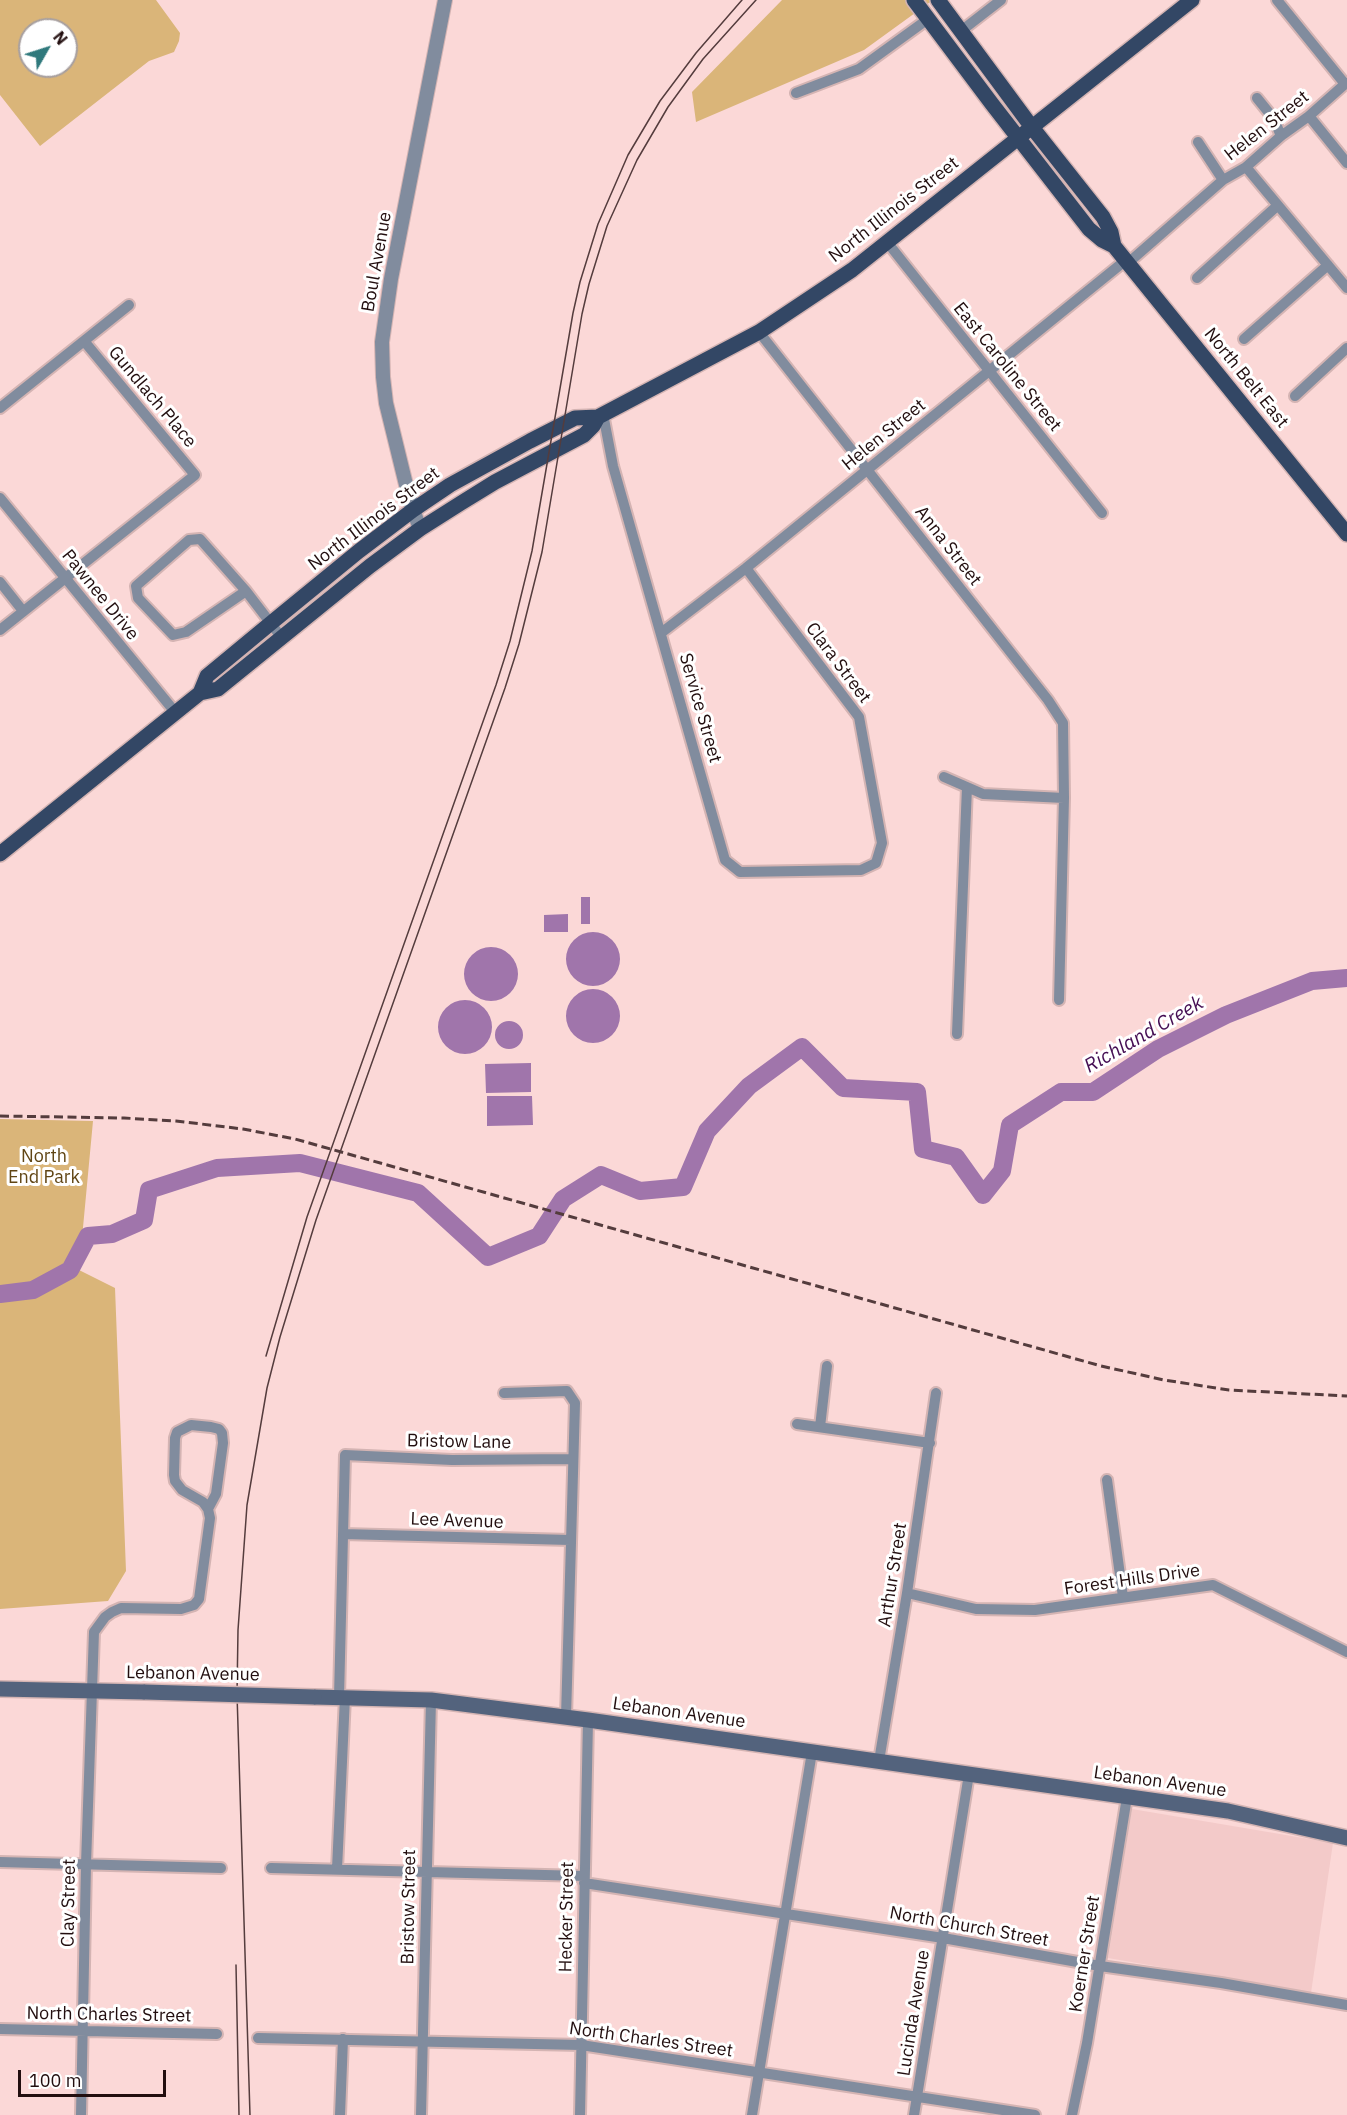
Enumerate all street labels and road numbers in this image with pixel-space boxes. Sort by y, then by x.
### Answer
street label: Helen Street [1220,86,1314,166]
street label: North Illinois Street [825,153,963,267]
street label: Boul Avenue [358,210,396,314]
street label: East Caroline Street [948,298,1066,436]
street label: North Belt East [1199,324,1293,432]
street label: Gundlach Place [103,342,201,452]
street label: Helen Street [838,395,930,475]
street label: North Illinois Street [304,463,444,575]
street label: Anna Street [910,502,986,590]
street label: Pawnee Drive [57,545,143,645]
street label: Clara Street [801,618,875,708]
street label: Service Street [674,651,726,765]
street label: Bristow Lane [407,1430,511,1454]
street label: Lee Avenue [410,1509,504,1533]
street label: Arthur Street [874,1521,912,1629]
street label: Forest Hills Drive [1063,1560,1201,1600]
street label: Lebanon Avenue [126,1662,260,1686]
street label: Lebanon Avenue [611,1693,747,1733]
street label: Lebanon Avenue [1092,1762,1228,1802]
street label: Bristow Street [397,1849,421,1965]
street label: Clay Street [57,1859,81,1947]
street label: Hecker Street [555,1861,579,1973]
street label: Koerner Street [1065,1894,1105,2014]
street label: North Church Street [888,1902,1050,1952]
street label: Lucinda Avenue [893,1948,935,2078]
street label: North Charles Street [26,2003,192,2027]
street label: North Charles Street [568,2018,734,2062]

